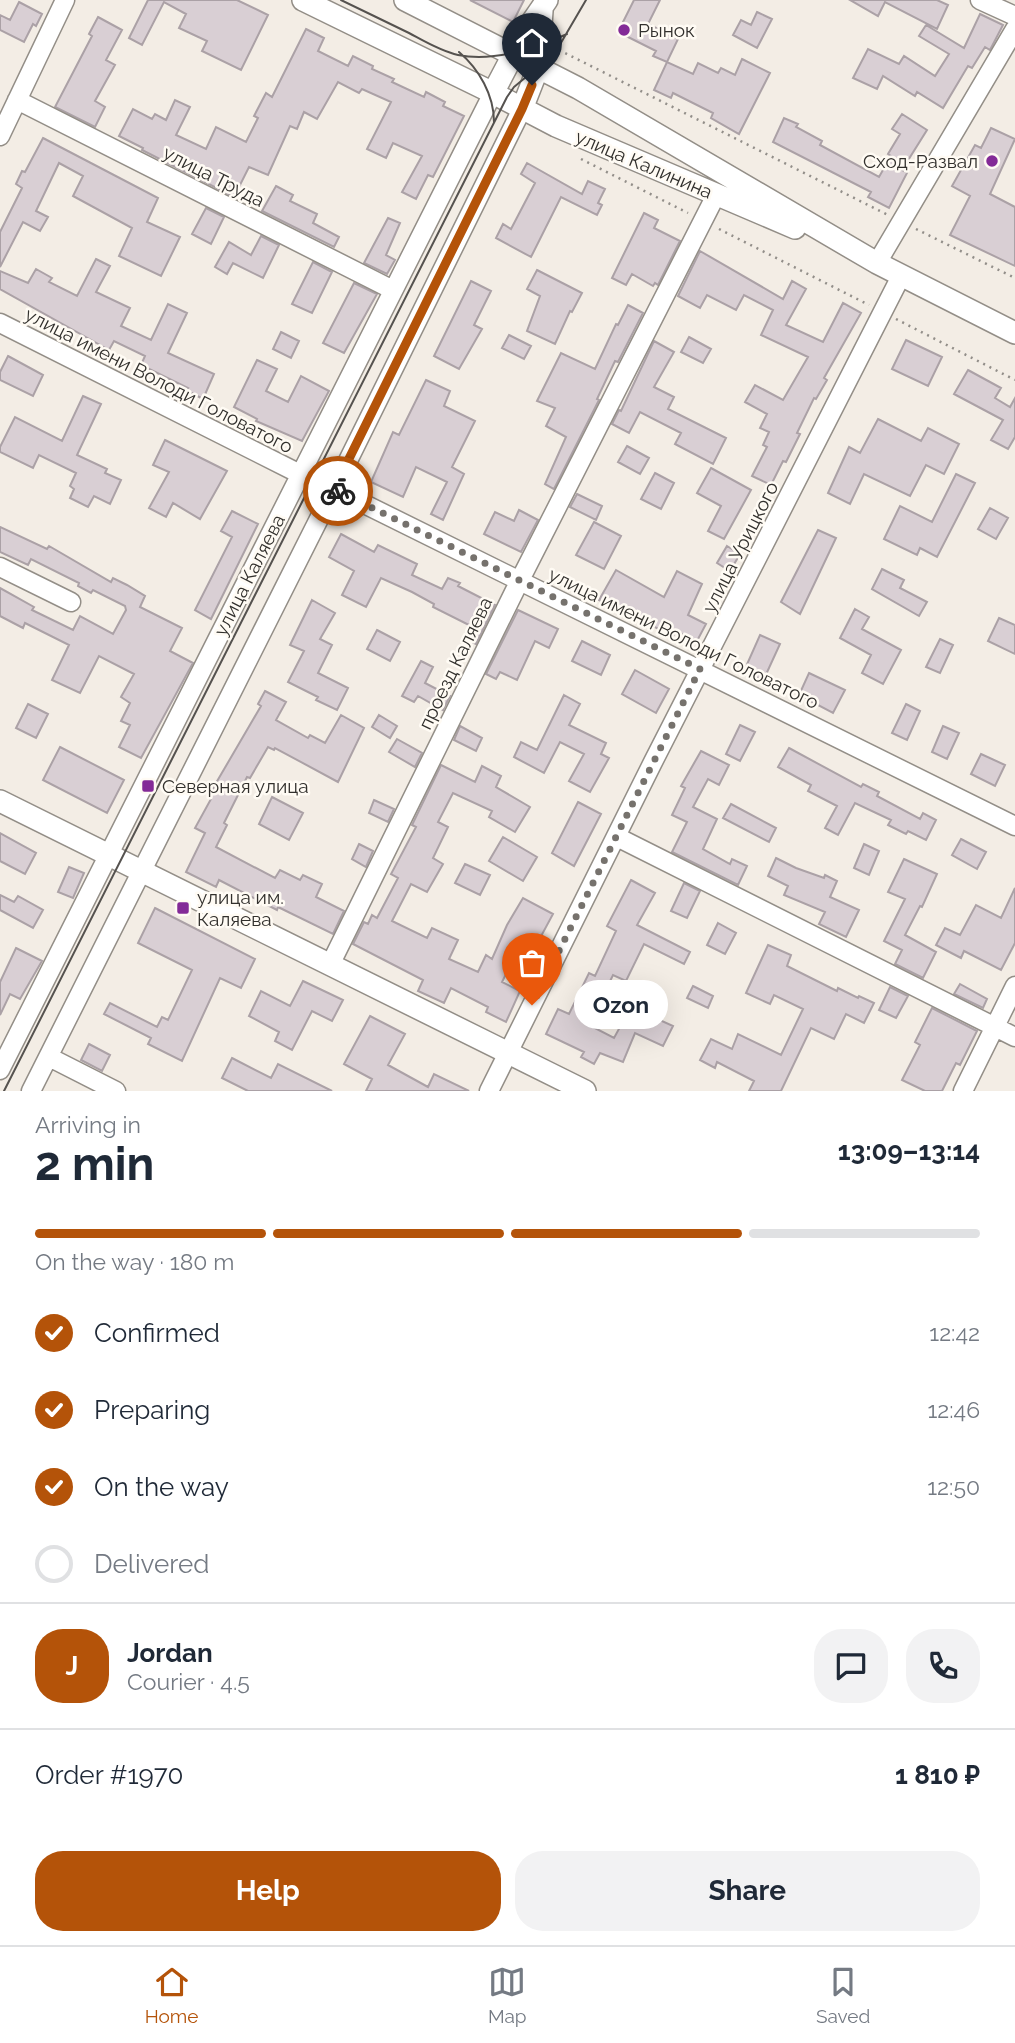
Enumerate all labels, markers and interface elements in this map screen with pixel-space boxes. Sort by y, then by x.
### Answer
pin [502,13,562,85]
place label: Рынок [638,19,695,41]
marker: Рынок [616,22,632,38]
icon: home [513,24,551,62]
street label: улица Калинина [572,125,716,203]
street label: улица Труда [160,141,268,211]
place label: Сход-Развал [863,150,978,172]
marker: Сход-Развал [984,153,1000,169]
street label: улица имени Володи Головатого [21,303,297,457]
courier [303,456,373,526]
icon: bike [319,472,357,510]
street label: улица Урицкого [698,478,782,616]
street label: улица Каляева [209,511,289,639]
street label: улица имени Володи Головатого [545,563,823,713]
street label: проезд Каляева [413,593,497,733]
place label: Северная улица [162,775,309,797]
marker: Северная улица [140,778,156,794]
place label: улица им. Каляева [197,886,284,930]
marker: улица им. Каляева [175,900,191,916]
pin [502,933,562,1005]
icon: bag [513,944,551,982]
callout: Ozon [574,981,668,1030]
text: Ozon [593,991,649,1018]
text: Arriving in [35,1111,141,1138]
text: 13:09–13:14 [838,1136,980,1166]
text: 2 min [35,1137,154,1191]
text: On the way · 180 m [35,1248,234,1275]
icon: check [35,1314,73,1352]
text: Confirmed [94,1318,220,1348]
text: 12:42 [929,1319,980,1346]
icon: check [35,1391,73,1429]
text: Preparing [94,1395,210,1425]
text: 12:46 [927,1396,980,1423]
icon: check [35,1468,73,1506]
text: On the way [94,1472,229,1502]
text: 12:50 [927,1473,980,1500]
text: Delivered [94,1549,209,1579]
button: chat [814,1629,888,1703]
button: phone [906,1629,980,1703]
text: Jordan [127,1638,213,1668]
text: J [66,1651,78,1681]
text: Courier · 4.5 [127,1668,250,1695]
text: Order #1970 [35,1760,183,1790]
text: 1 810 ₽ [895,1760,980,1790]
button: Help [35,1851,501,1931]
button: Share [515,1851,980,1931]
tab: Home [145,1963,198,2027]
tab: Map [488,1963,527,2027]
tab: Saved [816,1963,870,2027]

